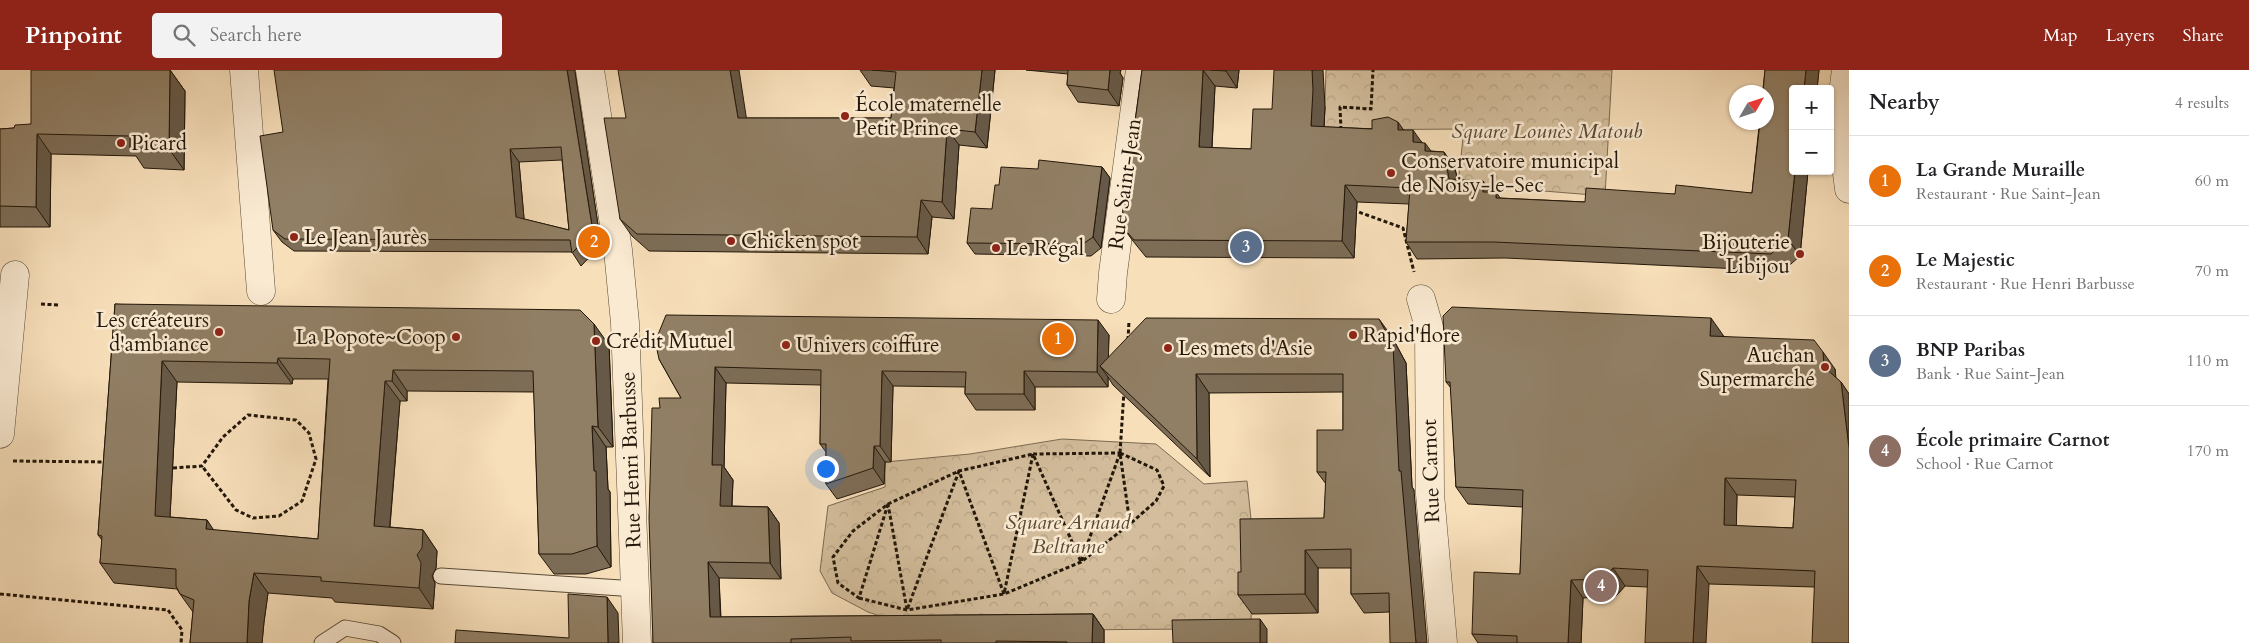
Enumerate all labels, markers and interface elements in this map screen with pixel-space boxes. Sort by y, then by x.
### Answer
search box [152,13,502,58]
text: Pinpoint [25,19,122,52]
icon: search [170,21,198,49]
text: Search here [210,22,302,48]
text: Map [2043,23,2078,48]
text: Layers [2106,23,2155,48]
text: Share [2183,23,2224,48]
north arrow [1729,85,1774,130]
map controls [1789,85,1834,175]
button: + [1789,85,1834,130]
text: Nearby [1869,88,1940,117]
place label: École maternelle Petit Prince [855,90,1002,143]
text: 4 results [2175,92,2229,114]
marker: École maternelle Petit Prince [839,110,851,122]
street label: Rue Saint-Jean [1101,116,1149,252]
park label: Square Lounès Matoub [1452,117,1642,146]
place label: Picard [131,129,187,158]
button: − [1789,130,1834,175]
marker: Picard [115,137,127,149]
place label: Conservatoire municipal de Noisy-le-Sec [1401,147,1619,200]
text: La Grande Muraille [1916,157,2085,183]
marker: Conservatoire municipal de Noisy-le-Sec [1385,167,1397,179]
text: 1 [1881,170,1889,192]
text: 60 m [2195,170,2229,192]
text: Restaurant · Rue Saint-Jean [1916,183,2101,205]
place label: Le Jean Jaurès [304,223,427,252]
pin: 2 [578,223,610,261]
place label: Chicken spot [741,227,859,256]
pin: 3 [1230,228,1262,266]
place label: Bijouterie Libijou [1702,228,1790,281]
marker: Le Jean Jaurès [288,231,300,243]
place label: Le Régal [1006,234,1084,263]
marker: Chicken spot [725,235,737,247]
marker: Le Régal [990,242,1002,254]
text: Le Majestic [1916,247,2015,273]
marker: Bijouterie Libijou [1794,248,1806,260]
text: 2 [1881,260,1889,282]
text: 70 m [2195,260,2229,282]
text: Restaurant · Rue Henri Barbusse [1916,273,2135,295]
place label: Les créateurs d'ambiance [96,306,209,359]
pin: 1 [1042,320,1074,358]
place label: Rapid'flore [1363,321,1460,350]
place label: La Popote~Coop [295,323,446,352]
marker: Les créateurs d'ambiance [213,326,225,338]
place label: Crédit Mutuel [606,327,733,356]
marker: Rapid'flore [1347,329,1359,341]
marker: La Popote~Coop [450,331,462,343]
place label: Univers coiffure [796,331,940,360]
place label: Les mets d'Asie [1178,334,1313,363]
marker: Crédit Mutuel [590,335,602,347]
text: BNP Paribas [1916,337,2025,363]
marker: Univers coiffure [780,339,792,351]
place label: Auchan Supermarché [1699,341,1815,394]
marker: Les mets d'Asie [1162,342,1174,354]
text: 3 [1881,350,1889,372]
text: 110 m [2187,350,2229,372]
marker: Auchan Supermarché [1819,361,1831,373]
text: Bank · Rue Saint-Jean [1916,363,2065,385]
street label: Rue Henri Barbusse [613,371,649,549]
street label: Rue Carnot [1415,418,1447,523]
text: École primaire Carnot [1916,427,2109,453]
text: 4 [1881,440,1889,462]
text: 170 m [2187,440,2229,462]
text: School · Rue Carnot [1916,453,2053,475]
your location [813,456,839,482]
park label: Square Arnaud Beltrame [1006,508,1131,561]
pin: 4 [1585,567,1617,605]

